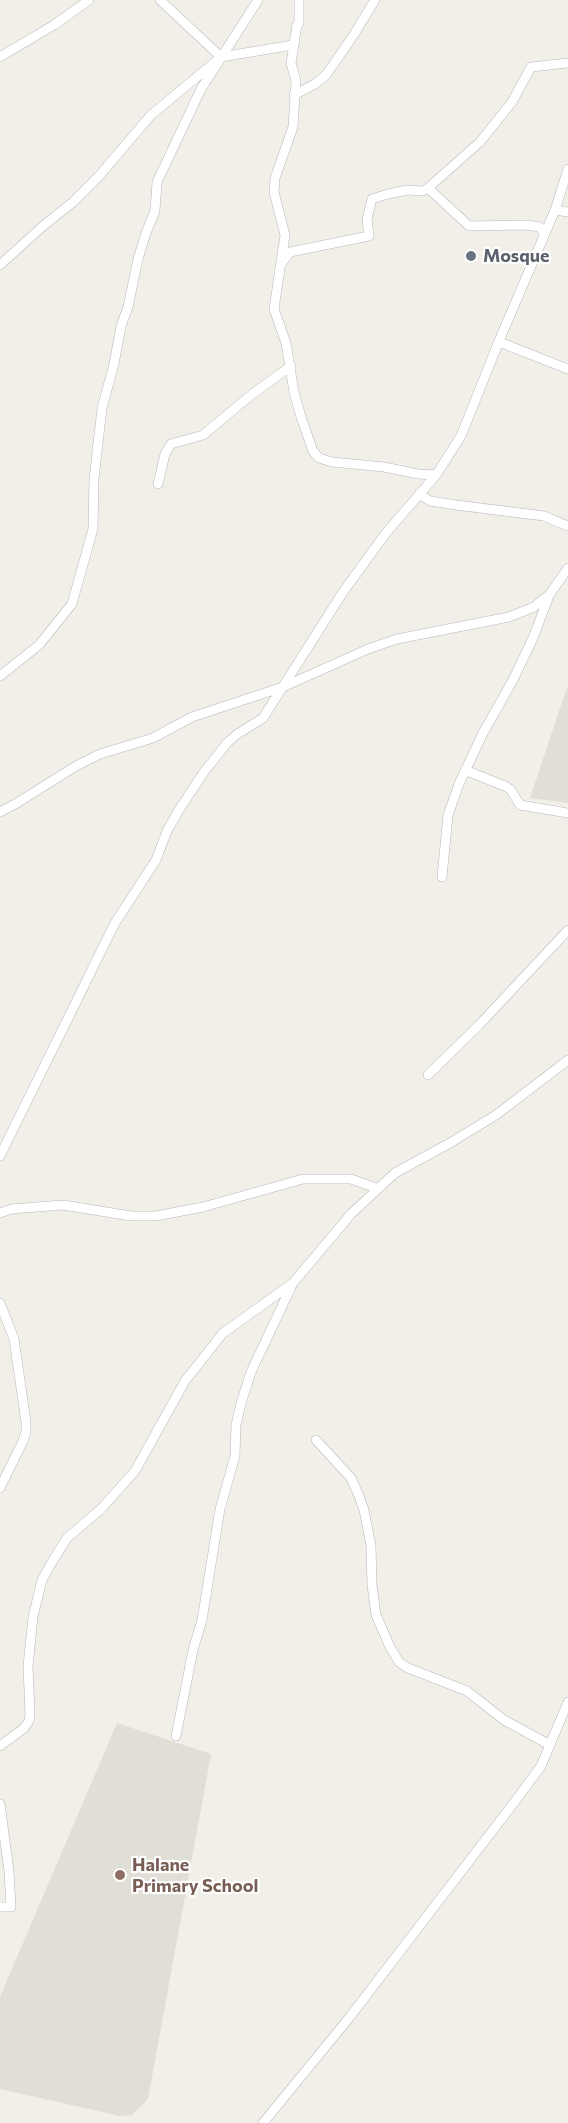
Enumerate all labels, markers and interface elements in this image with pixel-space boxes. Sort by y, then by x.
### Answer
place label: Mosque [483,245,550,267]
marker: Mosque [464,249,478,263]
place label: Halane Primary School [132,1854,258,1896]
marker: Halane Primary School [113,1868,127,1882]

